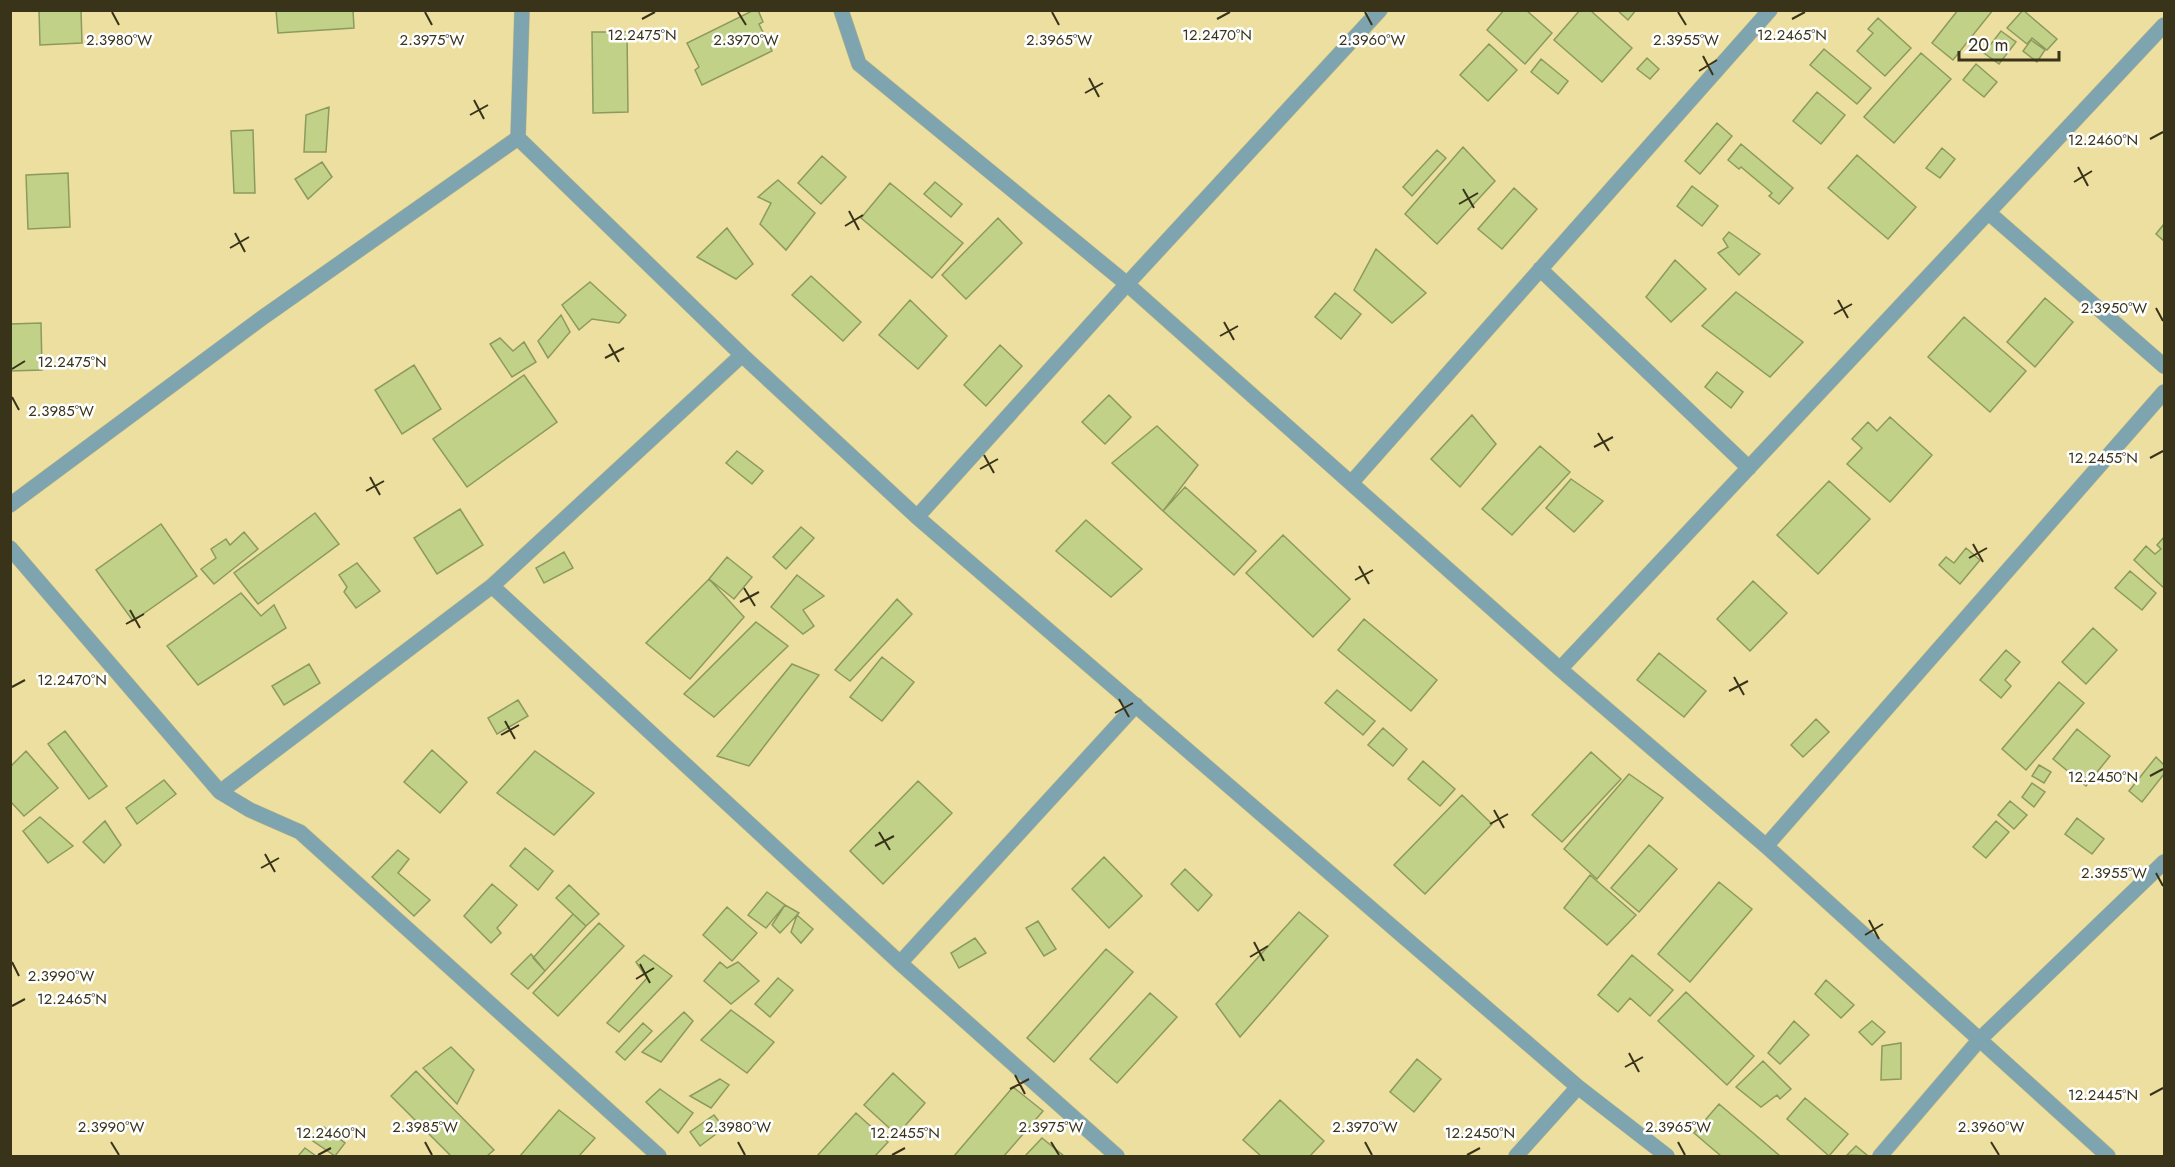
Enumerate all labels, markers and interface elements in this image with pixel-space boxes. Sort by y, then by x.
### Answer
text: 12.2475°N [607,24,677,46]
text: 12.2470°N [1182,24,1252,46]
text: 12.2465°N [1757,24,1827,46]
scale bar [1959,24,2060,62]
text: 2.3980°W [86,29,152,51]
text: 2.3975°W [400,29,465,51]
text: 2.3970°W [713,29,779,51]
text: 2.3965°W [1026,29,1092,51]
text: 2.3960°W [1339,29,1405,51]
text: 2.3955°W [1653,29,1719,51]
text: 20 m [1968,32,2008,58]
text: 12.2460°N [2068,129,2138,151]
text: 2.3950°W [2081,297,2147,319]
text: 12.2475°N [37,351,107,373]
text: 2.3985°W [28,400,94,422]
text: 12.2455°N [2068,447,2138,469]
text: 12.2470°N [37,669,107,691]
text: 12.2450°N [2068,766,2138,788]
text: 2.3955°W [2081,862,2147,884]
text: 2.3990°W [28,965,94,987]
text: 12.2465°N [37,988,107,1010]
text: 12.2445°N [2068,1084,2138,1106]
text: 2.3990°W [78,1116,144,1138]
text: 2.3985°W [392,1116,458,1138]
text: 2.3980°W [705,1116,771,1138]
text: 2.3975°W [1019,1116,1084,1138]
text: 2.3970°W [1332,1116,1398,1138]
text: 2.3965°W [1645,1116,1711,1138]
text: 2.3960°W [1958,1116,2024,1138]
text: 12.2460°N [296,1122,366,1144]
text: 12.2455°N [870,1122,940,1144]
text: 12.2450°N [1445,1122,1515,1144]

